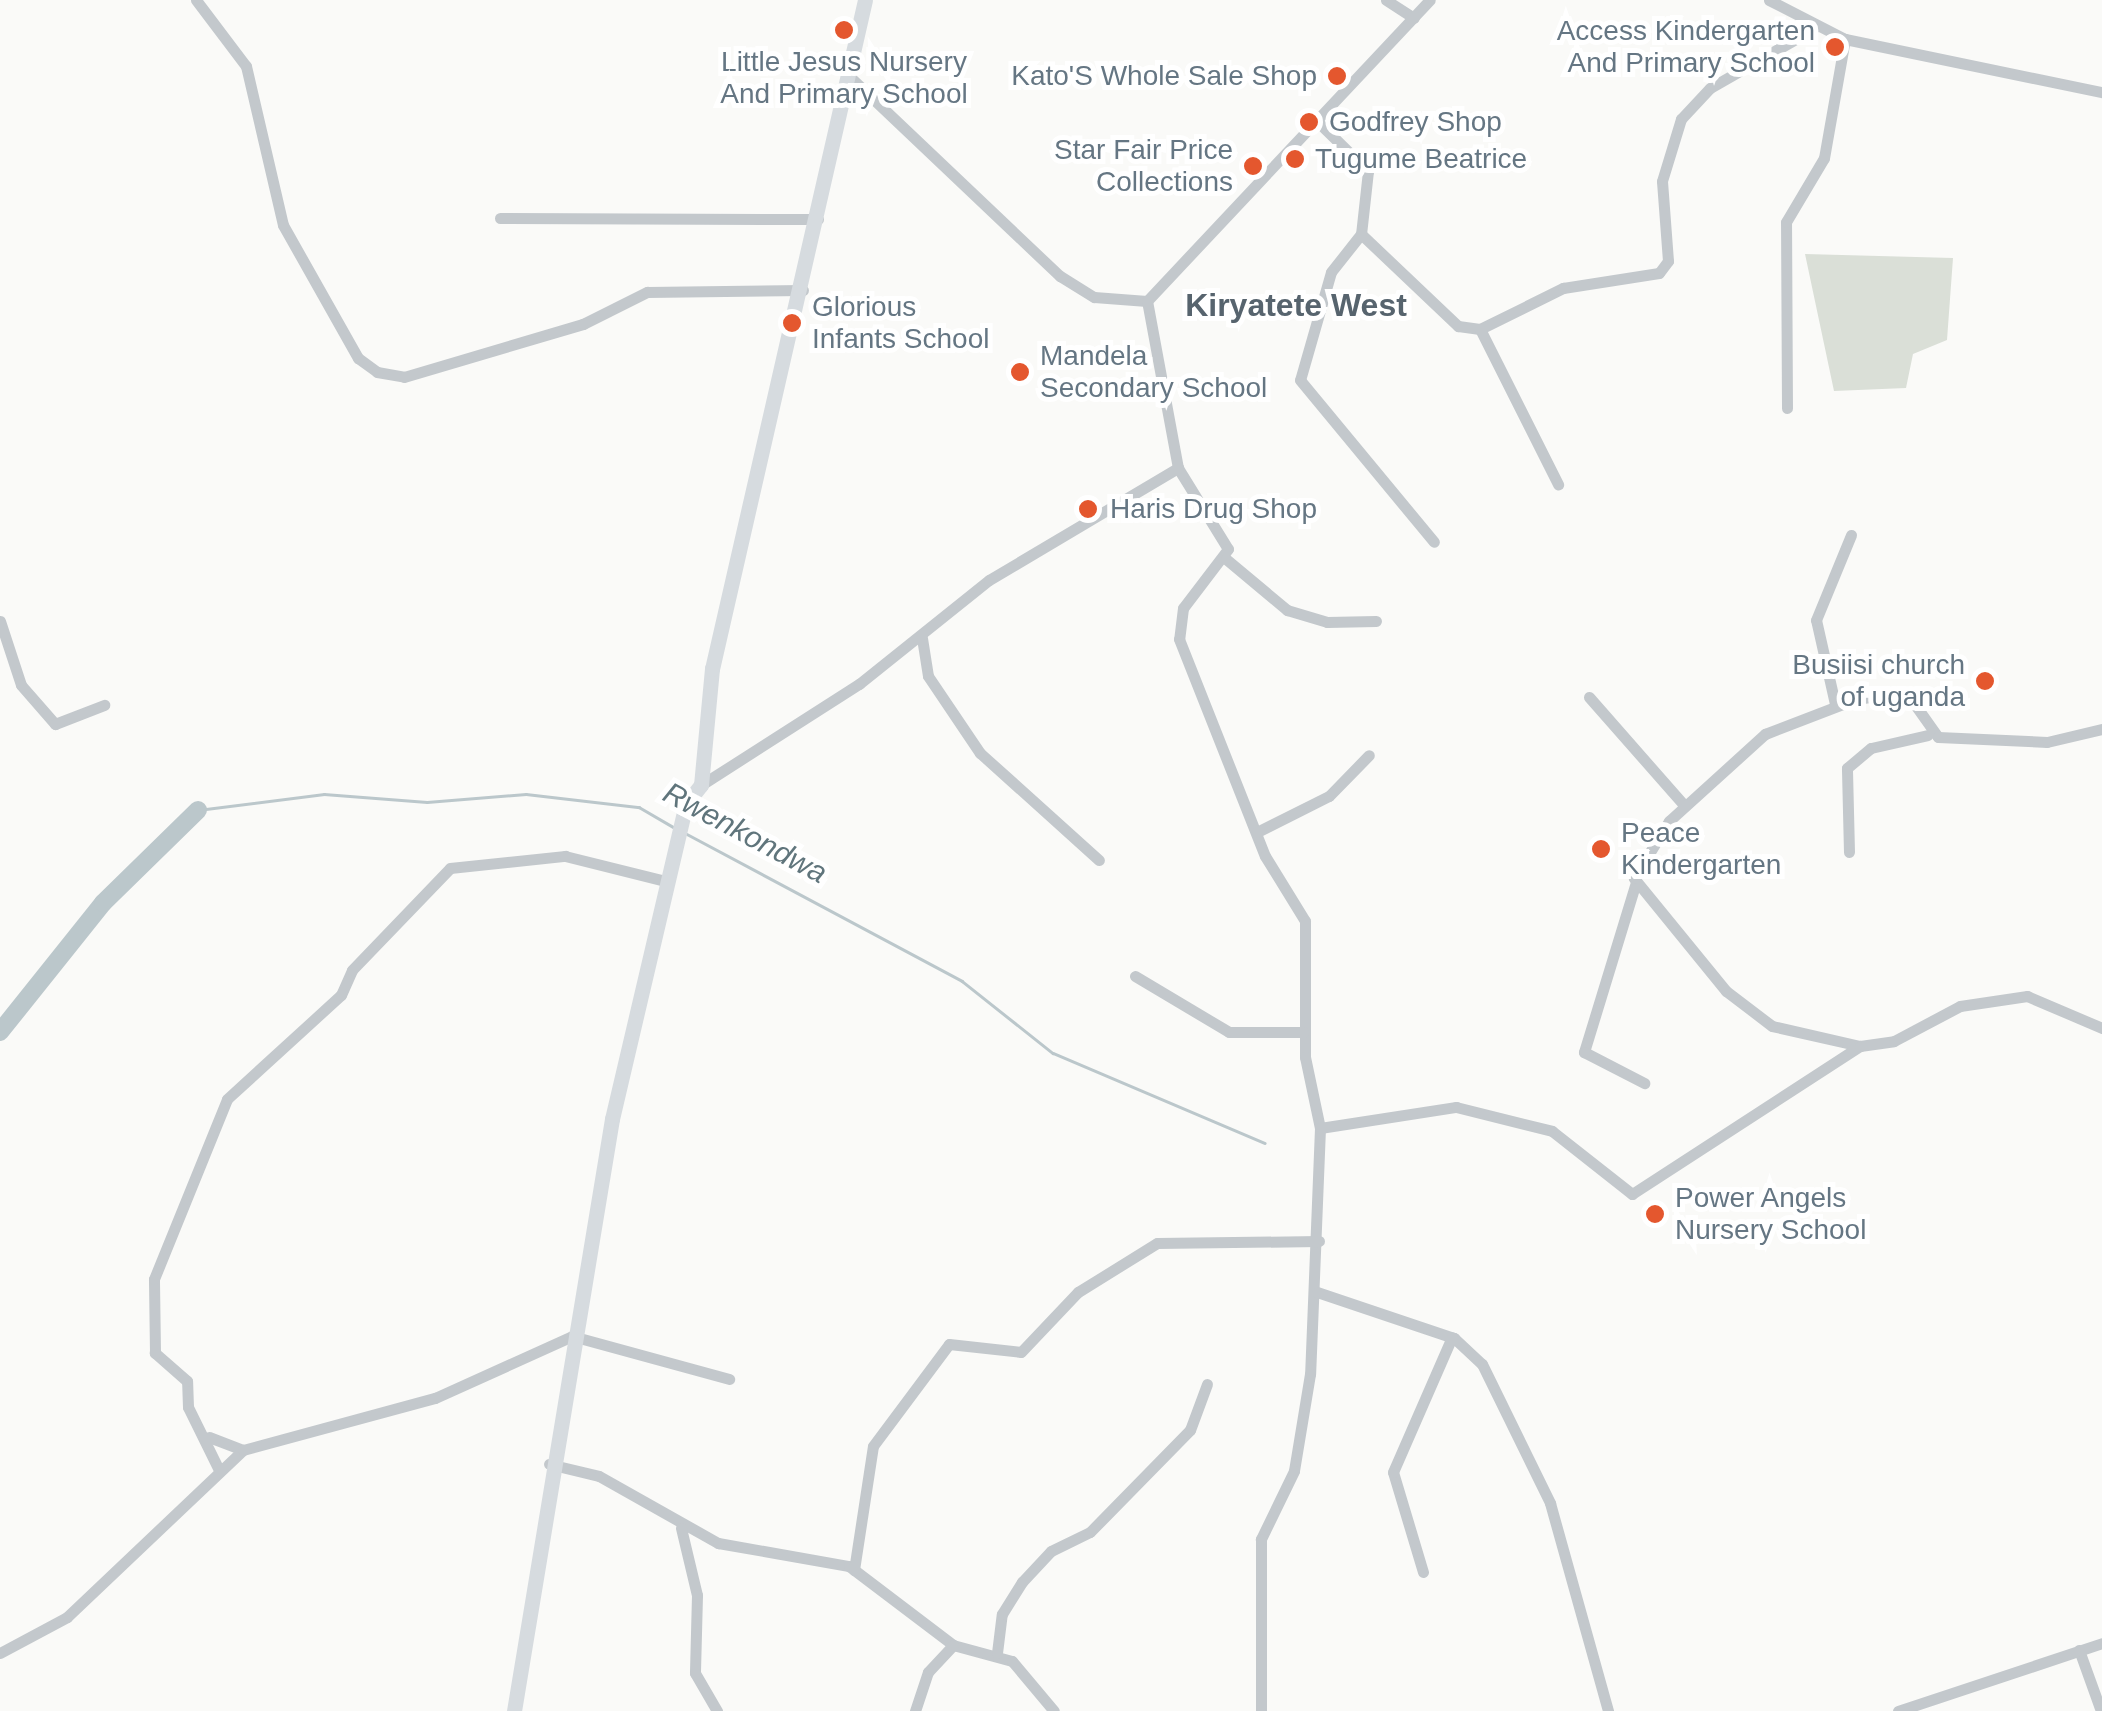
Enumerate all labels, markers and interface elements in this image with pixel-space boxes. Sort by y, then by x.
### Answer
place label: Access Kindergarten And Primary School [1557,14,1815,80]
marker: Little Jesus Nursery And Primary School [833,19,855,41]
marker: Access Kindergarten And Primary School [1824,36,1846,58]
place label: Little Jesus Nursery And Primary School [720,45,968,111]
place label: Kato'S Whole Sale Shop [1011,59,1317,93]
marker: Kato'S Whole Sale Shop [1326,65,1348,87]
place label: Godfrey Shop [1329,105,1502,139]
marker: Godfrey Shop [1298,111,1320,133]
place label: Star Fair Price Collections [1054,133,1233,199]
place label: Tugume Beatrice [1315,142,1527,176]
marker: Tugume Beatrice [1284,148,1306,170]
marker: Star Fair Price Collections [1242,155,1264,177]
district label: Kiryatete West [1185,286,1407,324]
place label: Glorious Infants School [812,290,989,356]
marker: Glorious Infants School [781,312,803,334]
place label: Mandela Secondary School [1040,339,1267,405]
marker: Mandela Secondary School [1009,361,1031,383]
place label: Haris Drug Shop [1110,492,1317,526]
marker: Haris Drug Shop [1075,496,1101,522]
place label: Busiisi church of uganda [1792,648,1965,714]
marker: Busiisi church of uganda [1974,670,1996,692]
water label: Rwenkondwa [657,775,833,891]
place label: Peace Kindergarten [1621,816,1781,882]
marker: Peace Kindergarten [1590,838,1612,860]
place label: Power Angels Nursery School [1675,1181,1866,1247]
marker: Power Angels Nursery School [1644,1203,1666,1225]

